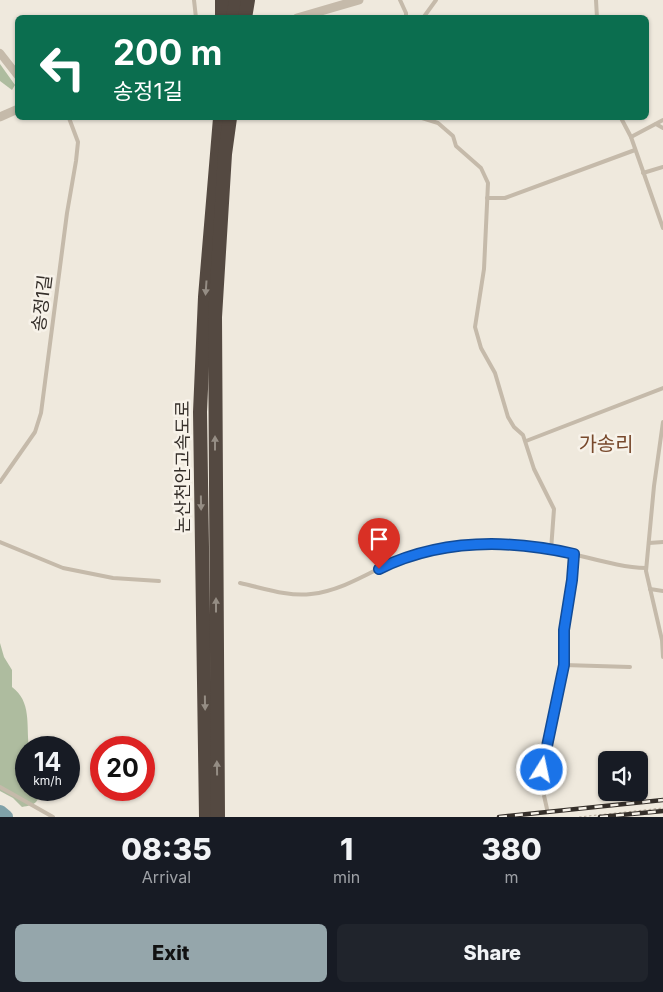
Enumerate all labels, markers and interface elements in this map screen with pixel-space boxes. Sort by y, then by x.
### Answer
text: 200 m [113,31,222,73]
icon: left [30,35,95,100]
text: 송정1길 [113,78,183,104]
street label: 송정1길 [28,273,55,333]
one-way arrow [201,280,209,296]
street label: 논산천안고속도로 [172,401,193,533]
district label: 가송리 [578,432,634,456]
one-way arrow [211,435,219,451]
one-way arrow [197,495,205,511]
pin [358,518,400,569]
icon: arrive [365,525,393,553]
one-way arrow [212,597,220,613]
one-way arrow [201,695,209,711]
speed limit sign: 20 [90,736,155,801]
position arrow [515,743,567,795]
text: 14 [34,747,61,777]
map controls [598,751,648,801]
button: sound [598,751,648,801]
one-way arrow [213,760,221,776]
text: km/h [33,773,62,788]
text: 08:35 [121,831,212,867]
text: 1 [340,831,353,867]
text: 380 [481,831,542,867]
text: Arrival [142,867,191,887]
text: min [333,867,360,887]
text: m [505,867,519,887]
button: Exit [15,924,327,982]
button: Share [337,924,648,982]

